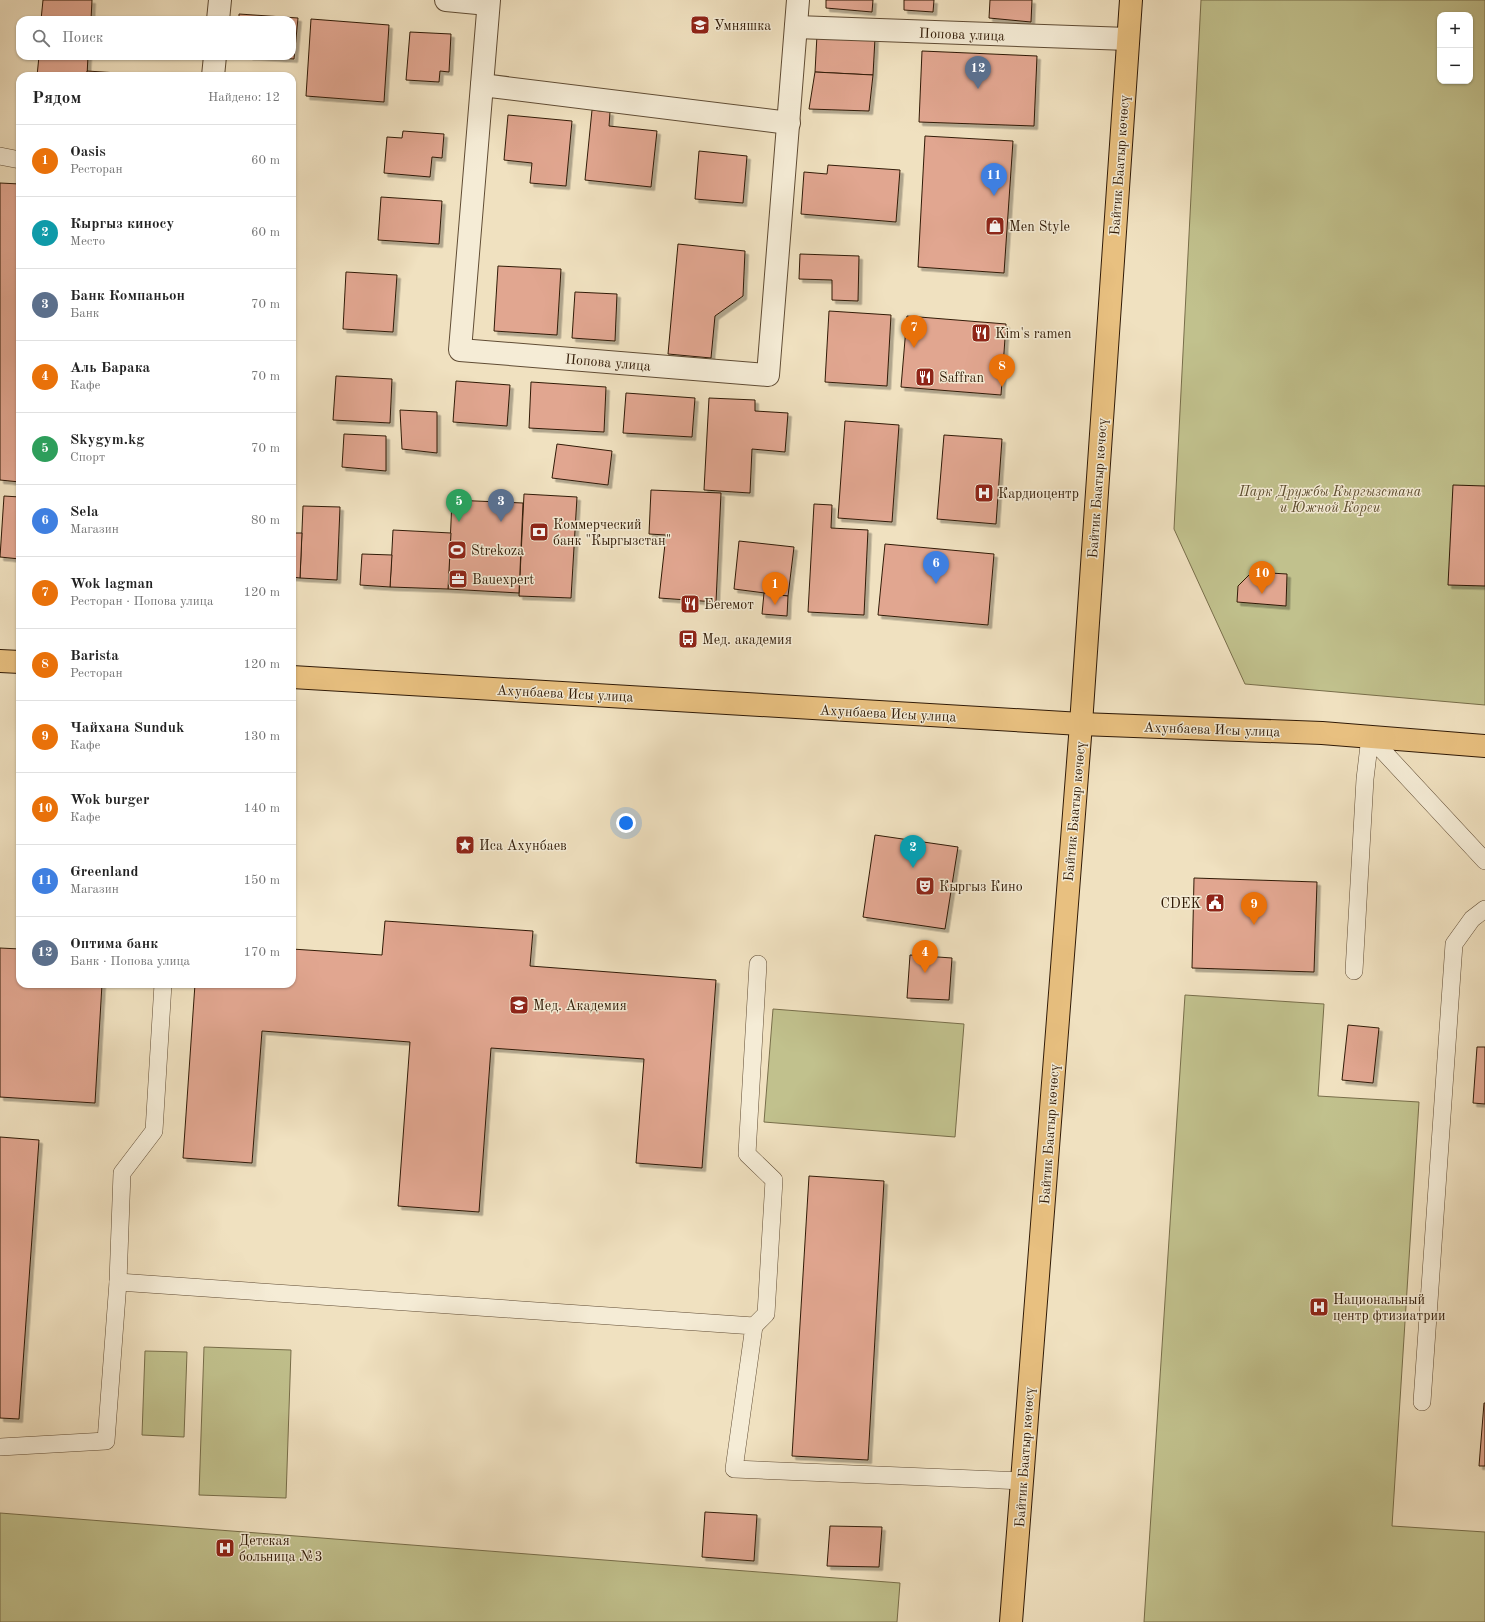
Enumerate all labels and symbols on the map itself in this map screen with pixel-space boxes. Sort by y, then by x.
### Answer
school or university icon: Умняшка [689,14,711,36]
place label: Умняшка [714,19,771,33]
street label: Попова улица [919,27,1005,43]
pin: 12 [965,56,991,89]
street label: Байтик Баатыр көчөсү [1108,94,1132,236]
pin: 11 [981,163,1007,196]
shop icon: Men Style [984,215,1006,237]
place label: Men Style [1009,220,1070,234]
pin: 7 [901,315,927,348]
restaurant icon: Kim's ramen [970,322,992,344]
place label: Kim's ramen [995,327,1072,341]
street label: Попова улица [564,352,651,374]
pin: 8 [989,354,1015,387]
restaurant icon: Saffran [914,366,936,388]
place label: Saffran [939,371,984,385]
street label: Байтик Баатыр көчөсү [1086,417,1110,559]
hospital icon: Кардиоцентр [973,482,995,504]
park label: Парк Дружбы Кыргызстана и Южной Кореи [1238,484,1422,516]
place label: Кардиоцентр [998,487,1079,501]
pin: 5 [446,489,472,522]
pin: 3 [488,489,514,522]
place label: Коммерческий банк "Кыргызстан" [553,518,671,548]
bank icon: Коммерческий банк "Кыргызстан" [528,521,550,543]
sports icon: Strekoza [446,539,468,561]
place label: Strekoza [471,544,524,558]
pin: 6 [923,551,949,584]
pin: 10 [1249,561,1275,594]
office icon: Bauexpert [447,568,469,590]
pin: 1 [762,572,788,605]
place label: Bauexpert [472,573,534,587]
restaurant icon: Бегемот [679,593,701,615]
place label: Бегемот [704,598,754,612]
bus stop icon: Мед. академия [677,628,699,650]
place label: Мед. академия [702,633,792,647]
street label: Ахунбаева Исы улица [496,683,634,705]
street label: Ахунбаева Исы улица [819,703,957,725]
street label: Ахунбаева Исы улица [1143,721,1281,739]
street label: Байтик Баатыр көчөсү [1062,740,1088,882]
your location [616,813,636,833]
place icon: Иса Ахунбаев [454,834,476,856]
pin: 2 [900,835,926,868]
place label: Иса Ахунбаев [479,839,567,853]
theatre icon: Кыргыз Кино [914,875,936,897]
place label: Кыргыз Кино [939,880,1023,894]
public building icon: CDEK [1204,892,1226,914]
pin: 9 [1241,892,1267,925]
place label: CDEK [1160,897,1201,911]
pin: 4 [912,940,938,973]
school or university icon: Мед. Академия [508,994,530,1016]
place label: Мед. Академия [533,999,627,1013]
street label: Байтик Баатыр көчөсү [1038,1063,1062,1205]
place label: Национальный центр фтизиатрии [1333,1293,1445,1324]
hospital icon: Национальный центр фтизиатрии [1308,1296,1330,1318]
street label: Байтик Баатыр көчөсү [1013,1386,1037,1528]
place label: Детская больница №3 [239,1534,323,1564]
hospital icon: Детская больница №3 [214,1537,236,1559]

